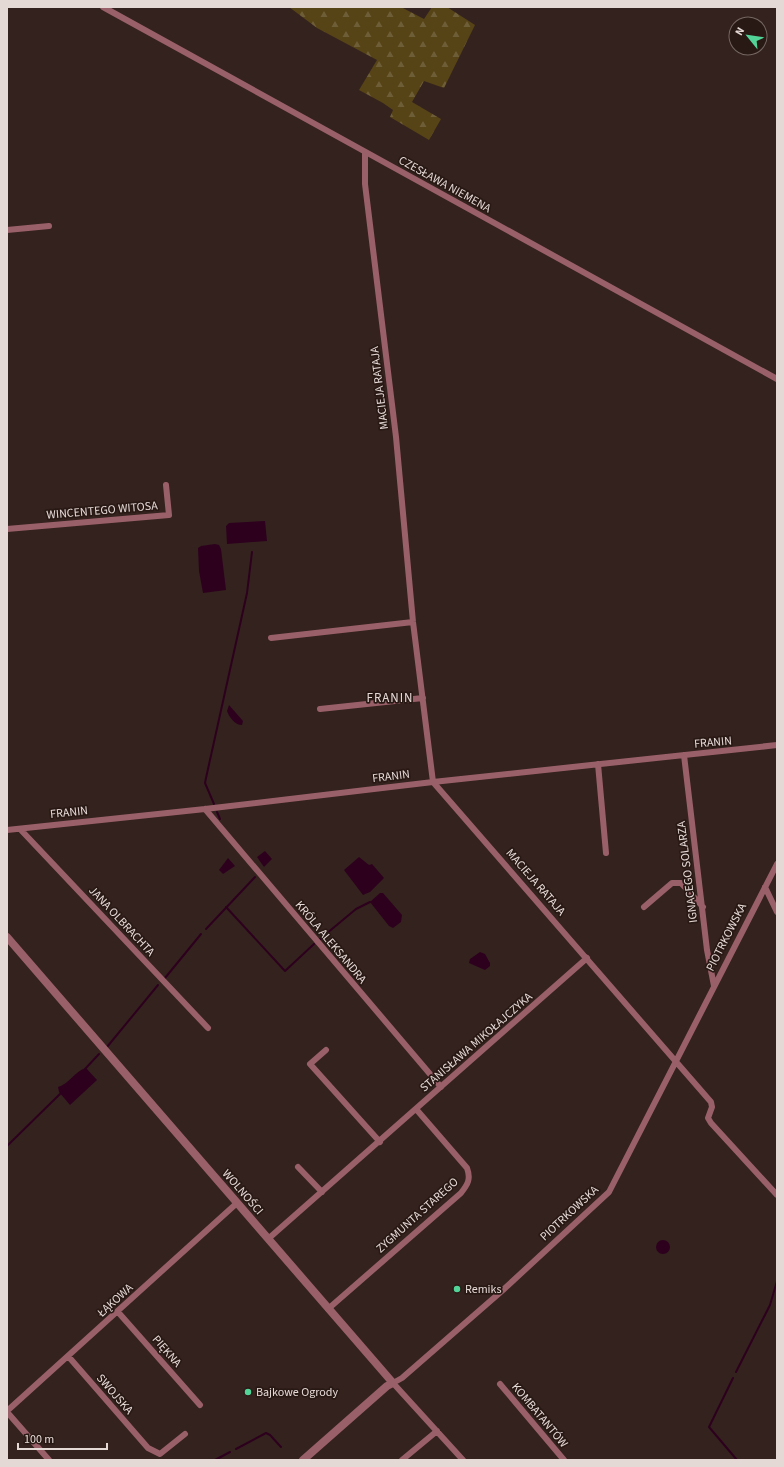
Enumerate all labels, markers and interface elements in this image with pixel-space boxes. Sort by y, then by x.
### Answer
north arrow [728,16,768,56]
text: N [731,24,748,38]
street label: CZESŁAWA NIEMENA [395,152,495,217]
street label: MACIEJA RATAJA [366,345,393,430]
street label: WINCENTEGO WITOSA [46,497,159,524]
district label: FRANIN [366,689,414,707]
street label: FRANIN [693,732,733,753]
street label: FRANIN [371,766,411,787]
street label: FRANIN [49,802,89,823]
street label: IGNACEGO SOLARZA [673,820,702,924]
street label: MACIEJA RATAJA [502,845,570,920]
street label: JANA OLBRACHTA [85,883,159,960]
street label: KRÓLA ALEKSANDRA [291,897,371,988]
street label: PIOTRKOWSKA [702,900,751,974]
street label: STANISŁAWA MIKOŁAJCZYKA [416,988,537,1096]
street label: WOLNOŚCI [218,1166,267,1219]
street label: ZYGMUNTA STAREGO [372,1174,462,1257]
street label: PIOTRKOWSKA [536,1181,603,1245]
street label: ŁĄKOWA [93,1279,137,1322]
place label: Remiks [465,1281,502,1298]
marker: Remiks [452,1284,462,1294]
street label: PIĘKNA [148,1332,186,1371]
street label: SWOJSKA [92,1370,137,1419]
street label: KOMBATANTÓW [507,1379,572,1452]
place label: Bajkowe Ogrody [256,1384,338,1401]
marker: Bajkowe Ogrody [243,1387,253,1397]
scale bar [18,1425,107,1451]
text: 100 m [24,1431,54,1448]

